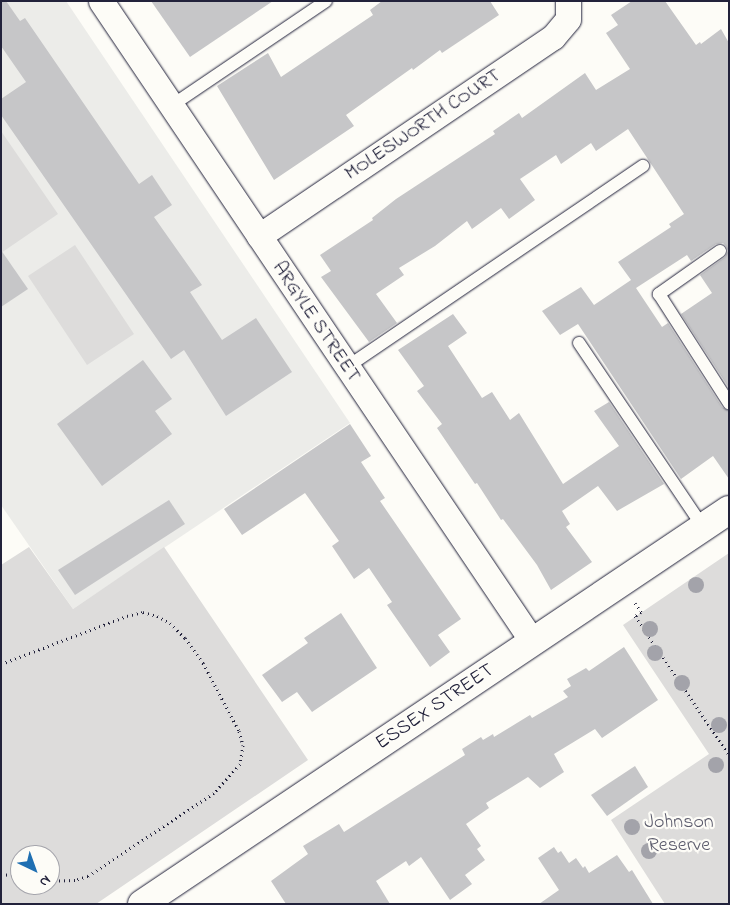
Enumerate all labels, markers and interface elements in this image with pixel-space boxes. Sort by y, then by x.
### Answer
street label: MOLESWORTH COURT [340,64,506,186]
street label: ARGYLE STREET [267,257,365,387]
street label: ESSEX STREET [371,659,499,755]
park label: Johnson Reserve [644,810,714,857]
north arrow [10,845,60,895]
text: N [34,870,55,892]

